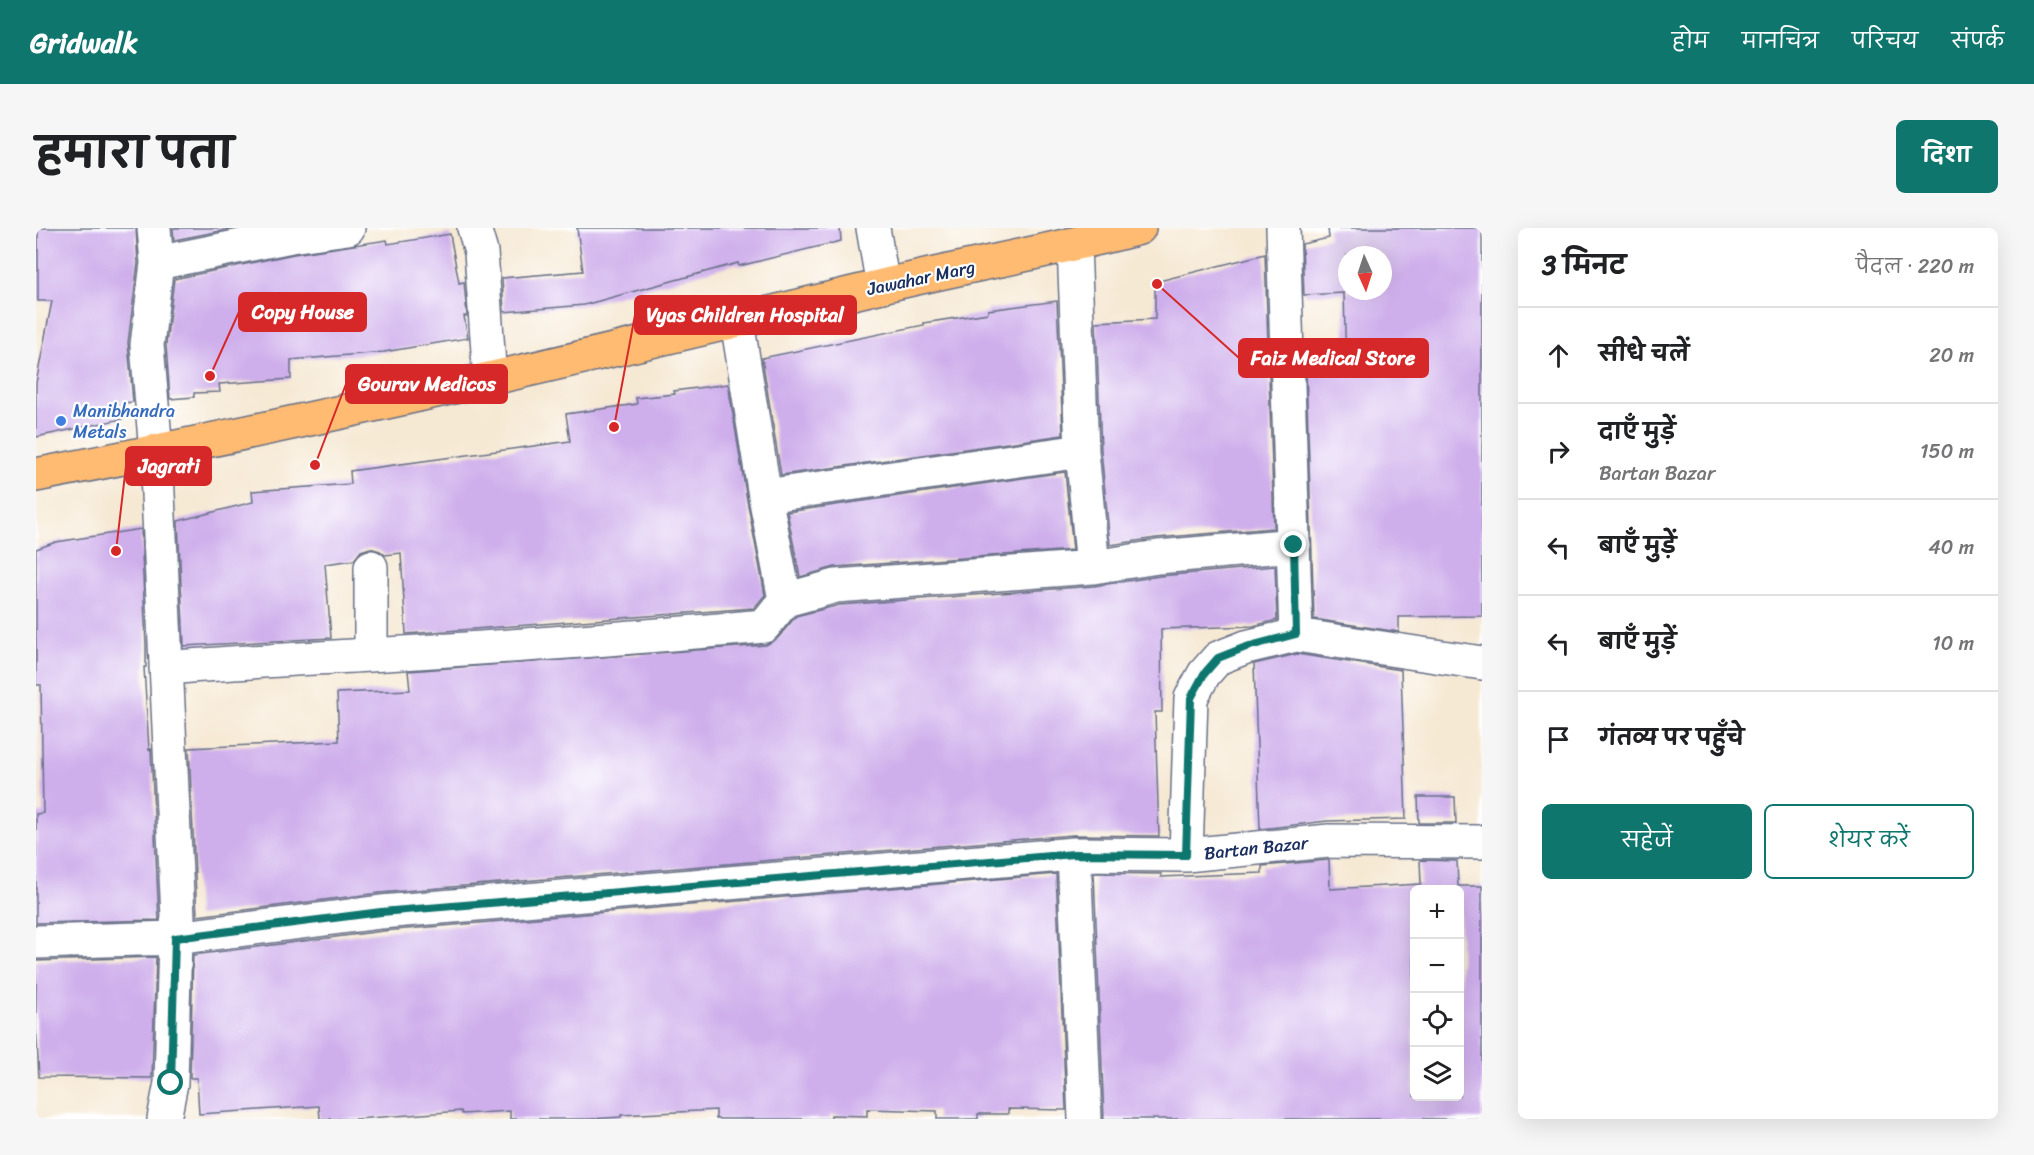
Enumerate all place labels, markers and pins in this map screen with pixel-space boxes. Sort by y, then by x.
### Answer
callout: Copy House [239,293,366,331]
callout: Vyas Children Hospital [635,296,856,334]
callout: Faiz Medical Store [1239,339,1428,377]
callout: Gourav Medicos [346,365,507,403]
place label: Manibhandra Metals [73,395,175,448]
marker: Manibhandra Metals [54,414,68,428]
callout: Jagrati [126,447,211,485]

